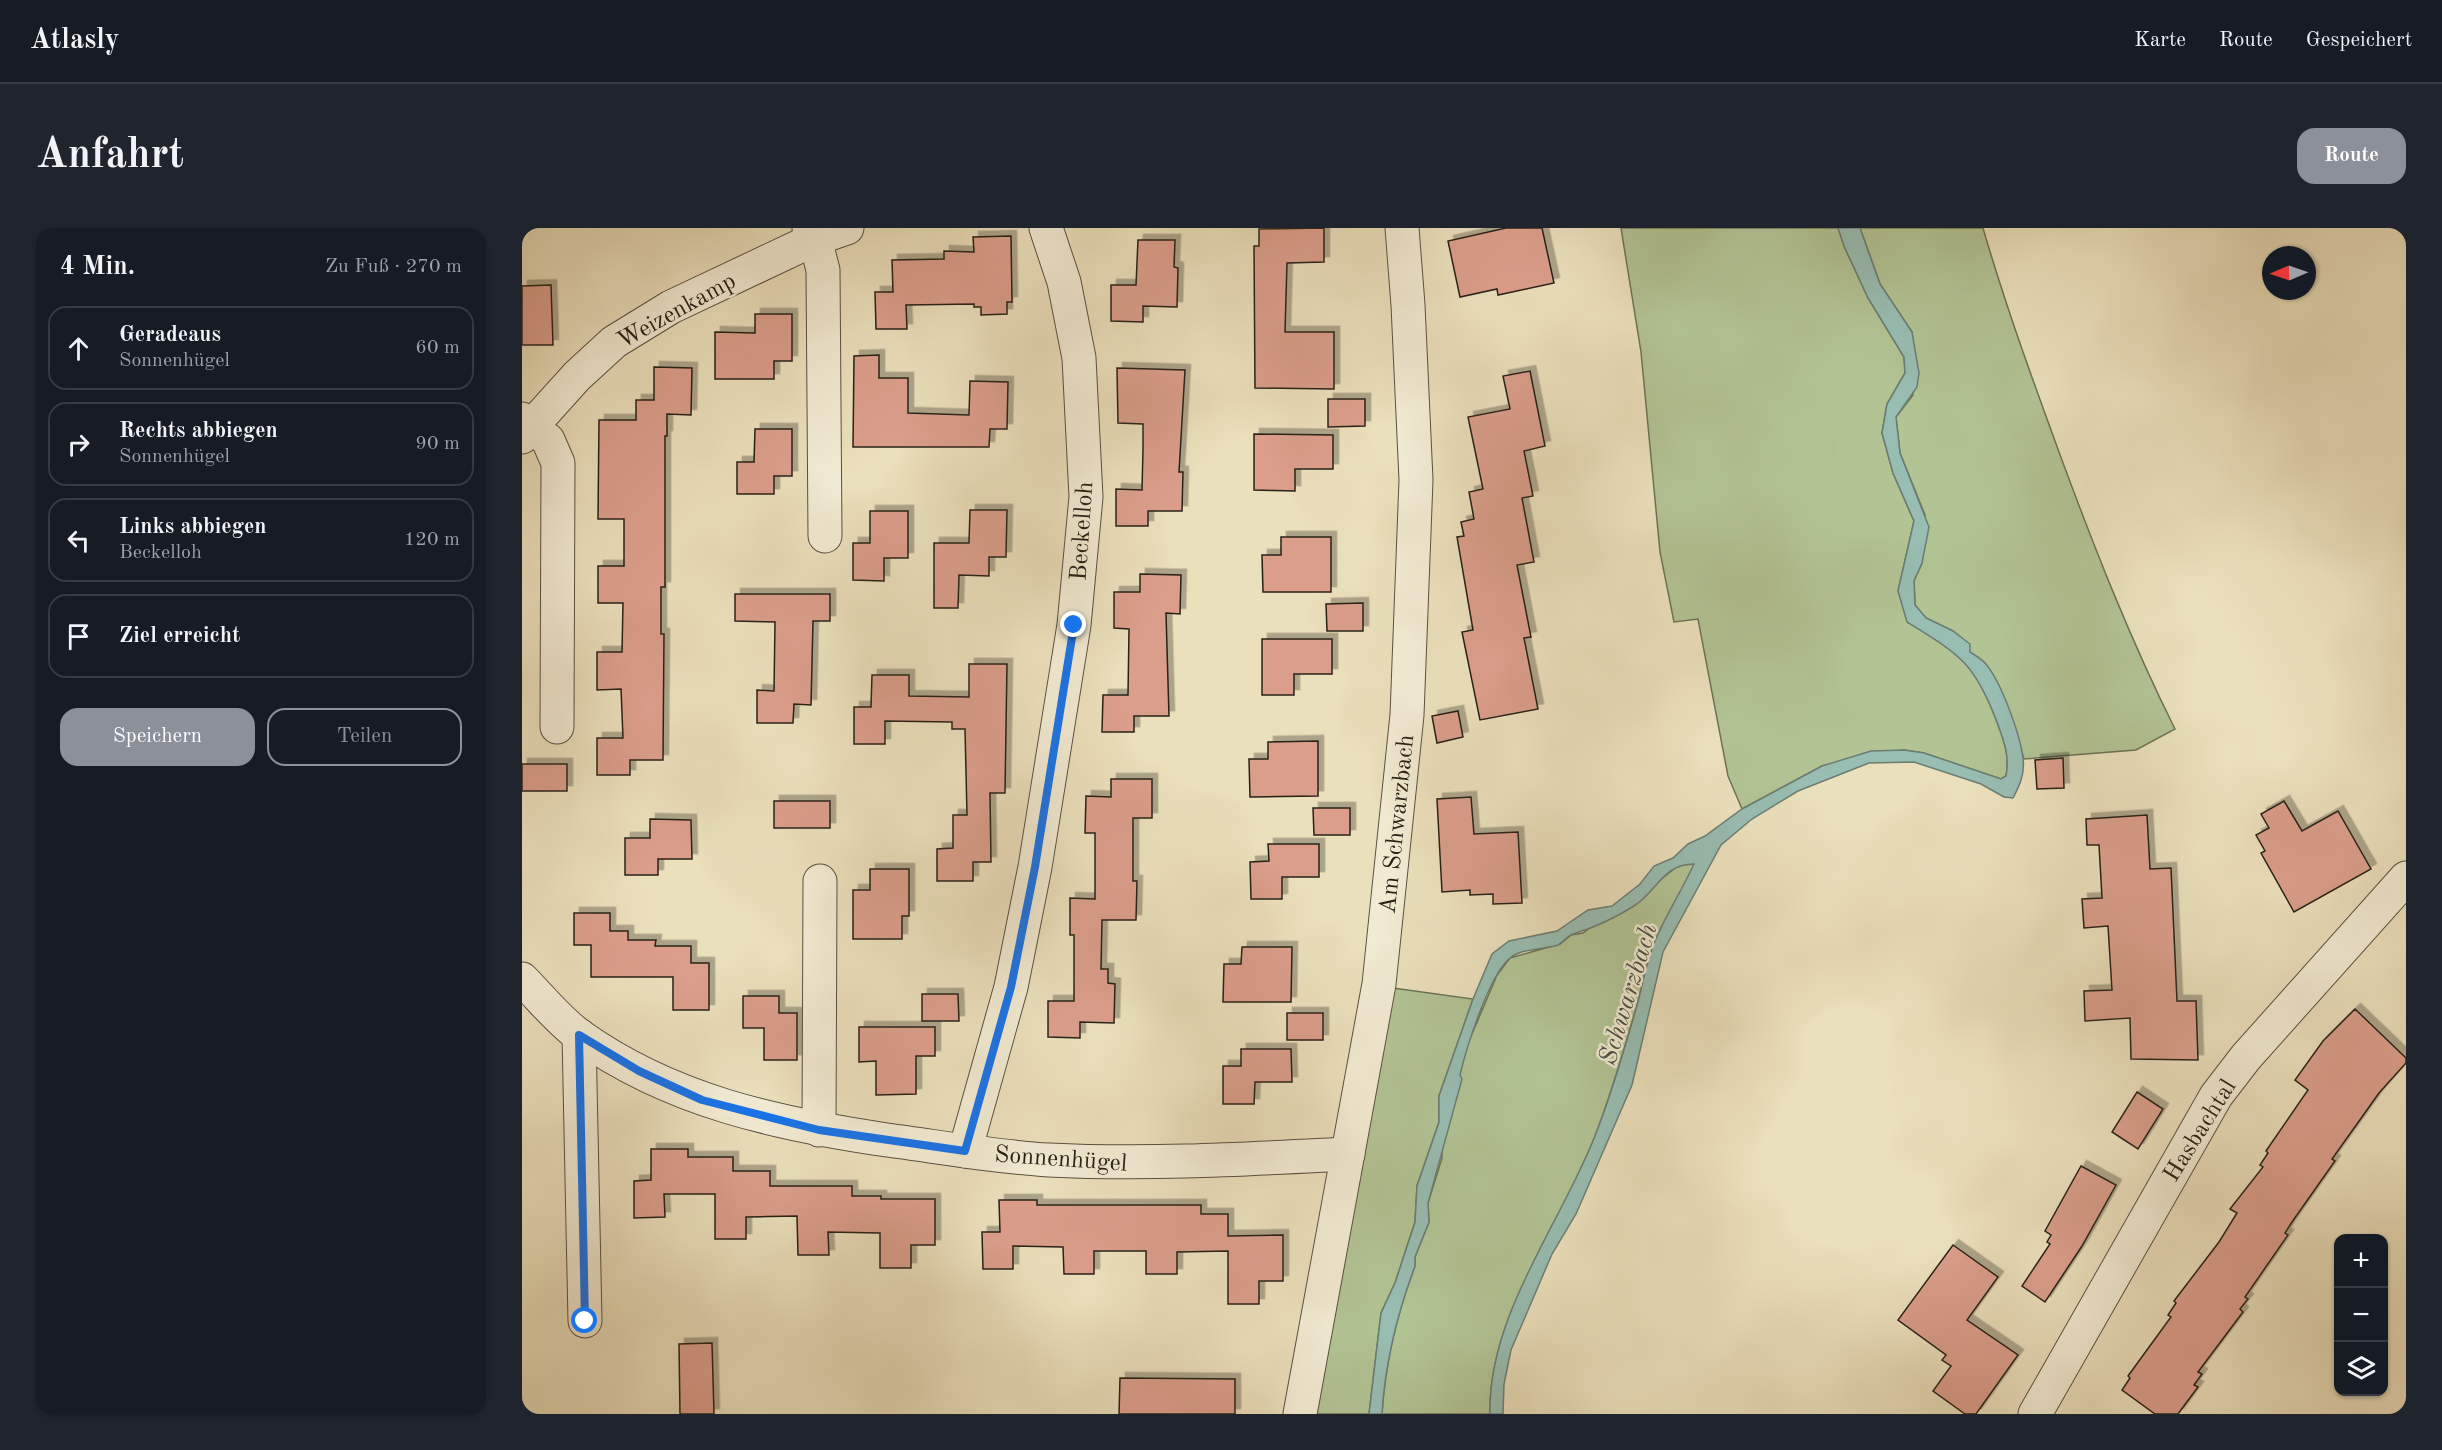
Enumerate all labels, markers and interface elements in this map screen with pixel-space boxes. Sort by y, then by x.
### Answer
text: Atlasly [30,27,120,55]
text: Karte [2134,30,2186,51]
text: Route [2219,30,2273,51]
text: Gespeichert [2306,30,2412,51]
button: Route [2297,128,2406,184]
text: Anfahrt [36,135,184,177]
north arrow [2262,246,2316,300]
text: 4 Min. [60,254,135,280]
text: Zu Fuß · 270 m [325,257,462,277]
street label: Weizenkamp [614,269,740,354]
text: Geradeaus [119,324,221,346]
icon: ahead [62,332,95,365]
text: 60 m [415,338,460,358]
text: Sonnenhügel [119,351,230,371]
text: Rechts abbiegen [119,420,278,442]
icon: right [62,428,95,461]
text: 90 m [415,434,460,454]
text: Sonnenhügel [119,447,230,467]
street label: Beckelloh [1068,481,1098,582]
text: Links abbiegen [119,516,267,538]
icon: left [62,524,95,557]
text: 120 m [404,530,460,550]
text: Beckelloh [119,543,202,563]
route end [1060,611,1086,637]
icon: arrive [62,620,95,653]
text: Ziel erreicht [119,625,240,647]
button: Speichern [60,708,255,766]
button: Teilen [267,708,462,766]
street label: Am Schwarzbach [1377,733,1419,915]
water label: Schwarzbach [1595,921,1663,1068]
street label: Hasbachtal [2160,1076,2242,1186]
street label: Sonnenhügel [994,1143,1128,1177]
map controls [2334,1234,2388,1396]
button: + [2334,1234,2388,1288]
button: − [2334,1288,2388,1342]
route start [571,1307,597,1333]
button: layers [2334,1342,2388,1396]

